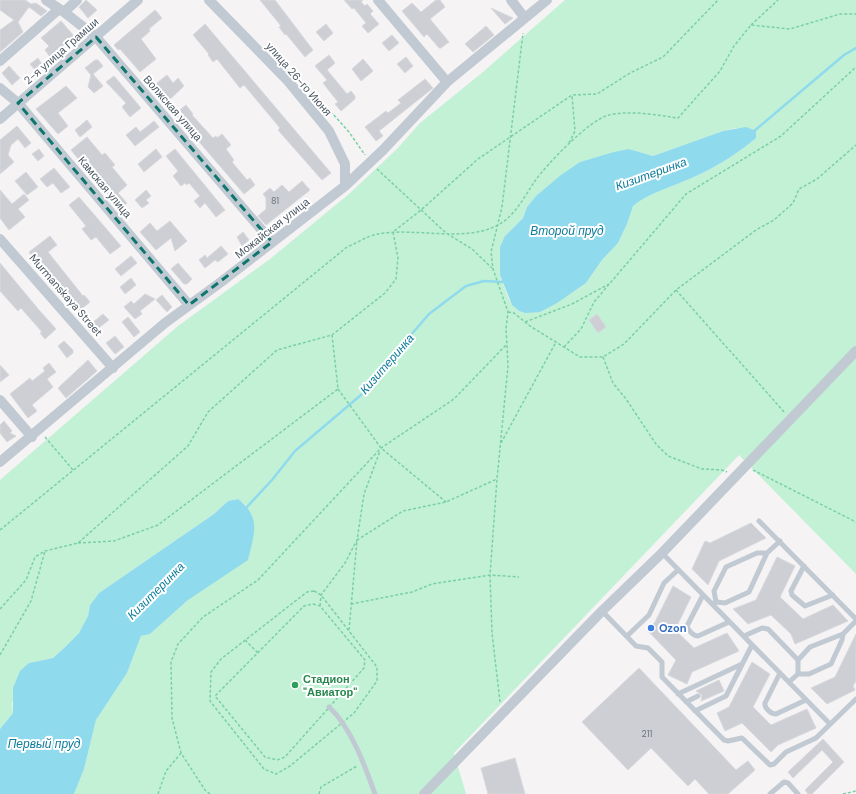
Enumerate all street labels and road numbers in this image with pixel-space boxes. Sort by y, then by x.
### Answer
street label: 2-я улица Грамши [21,15,101,87]
street label: улица 26-го Июня [263,39,335,119]
street label: Волжская улица [141,72,206,144]
street label: Камская улица [75,153,135,221]
street label: Можайская улица [232,194,313,261]
street label: Murmanskaya Street [26,251,106,339]

